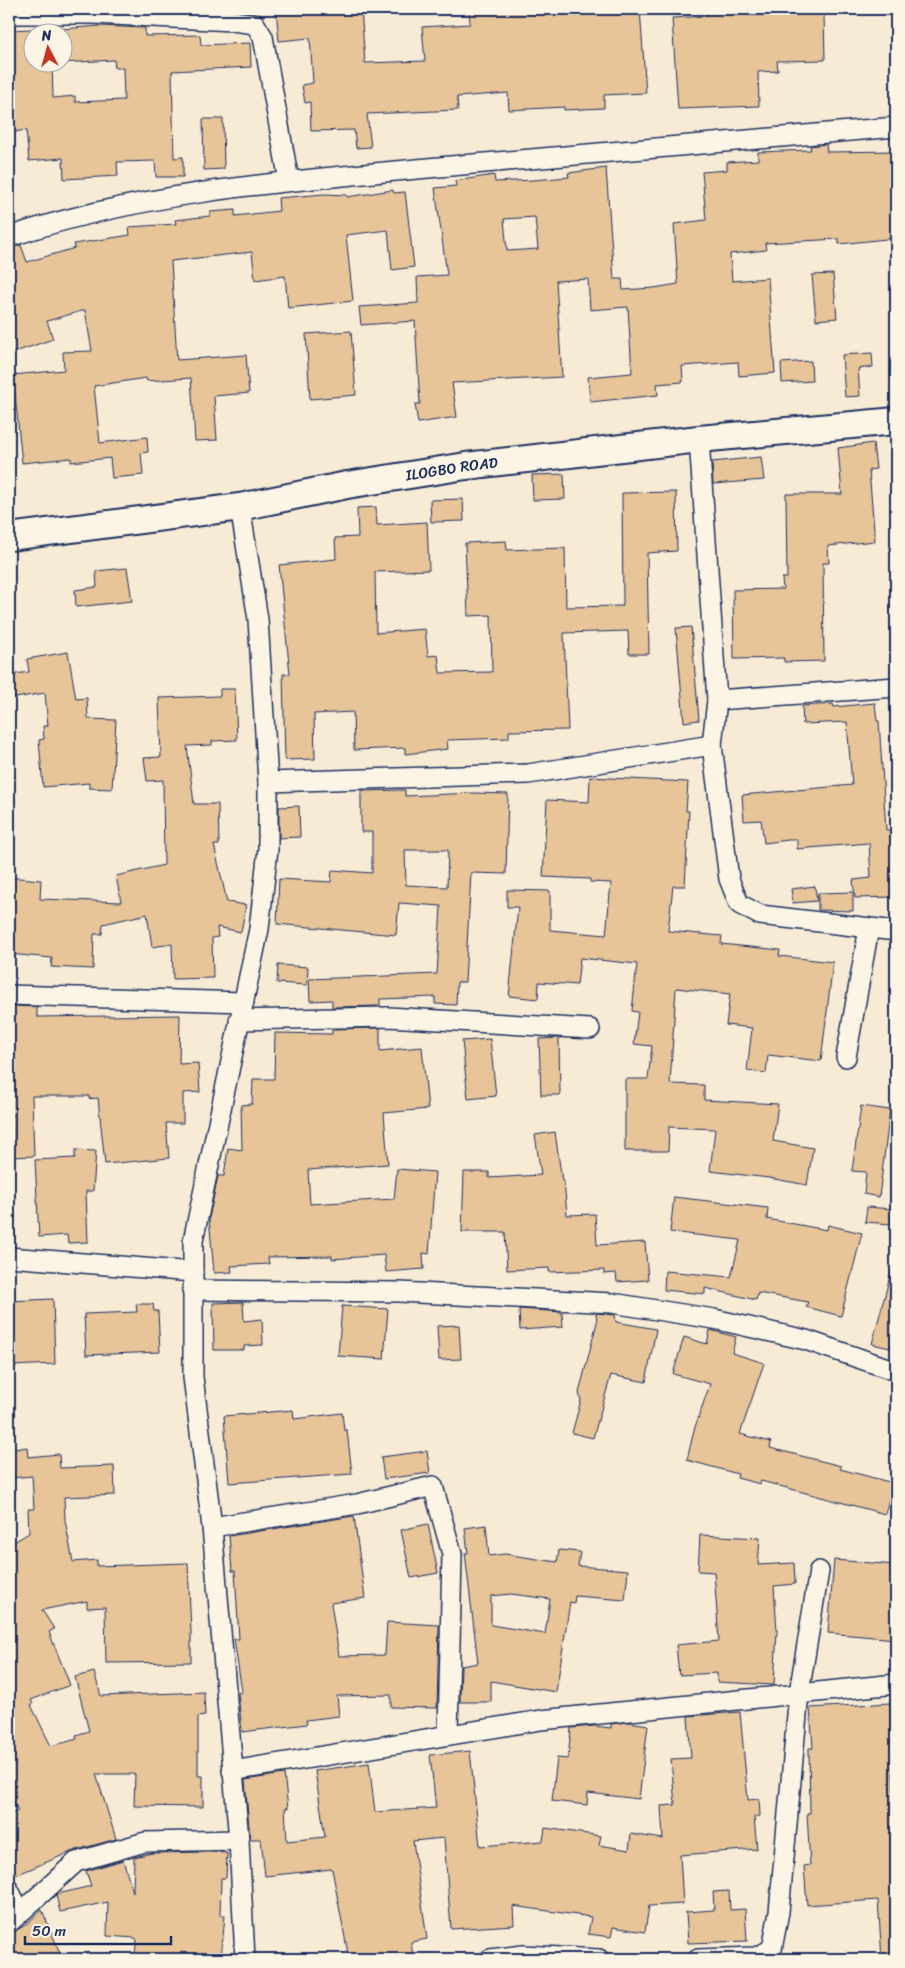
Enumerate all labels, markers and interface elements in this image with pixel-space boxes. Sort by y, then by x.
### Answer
north arrow [22,22,72,72]
text: N [40,23,53,49]
street label: ILOGBO ROAD [403,449,499,489]
scale bar [25,1913,171,1945]
text: 50 m [32,1918,67,1944]

